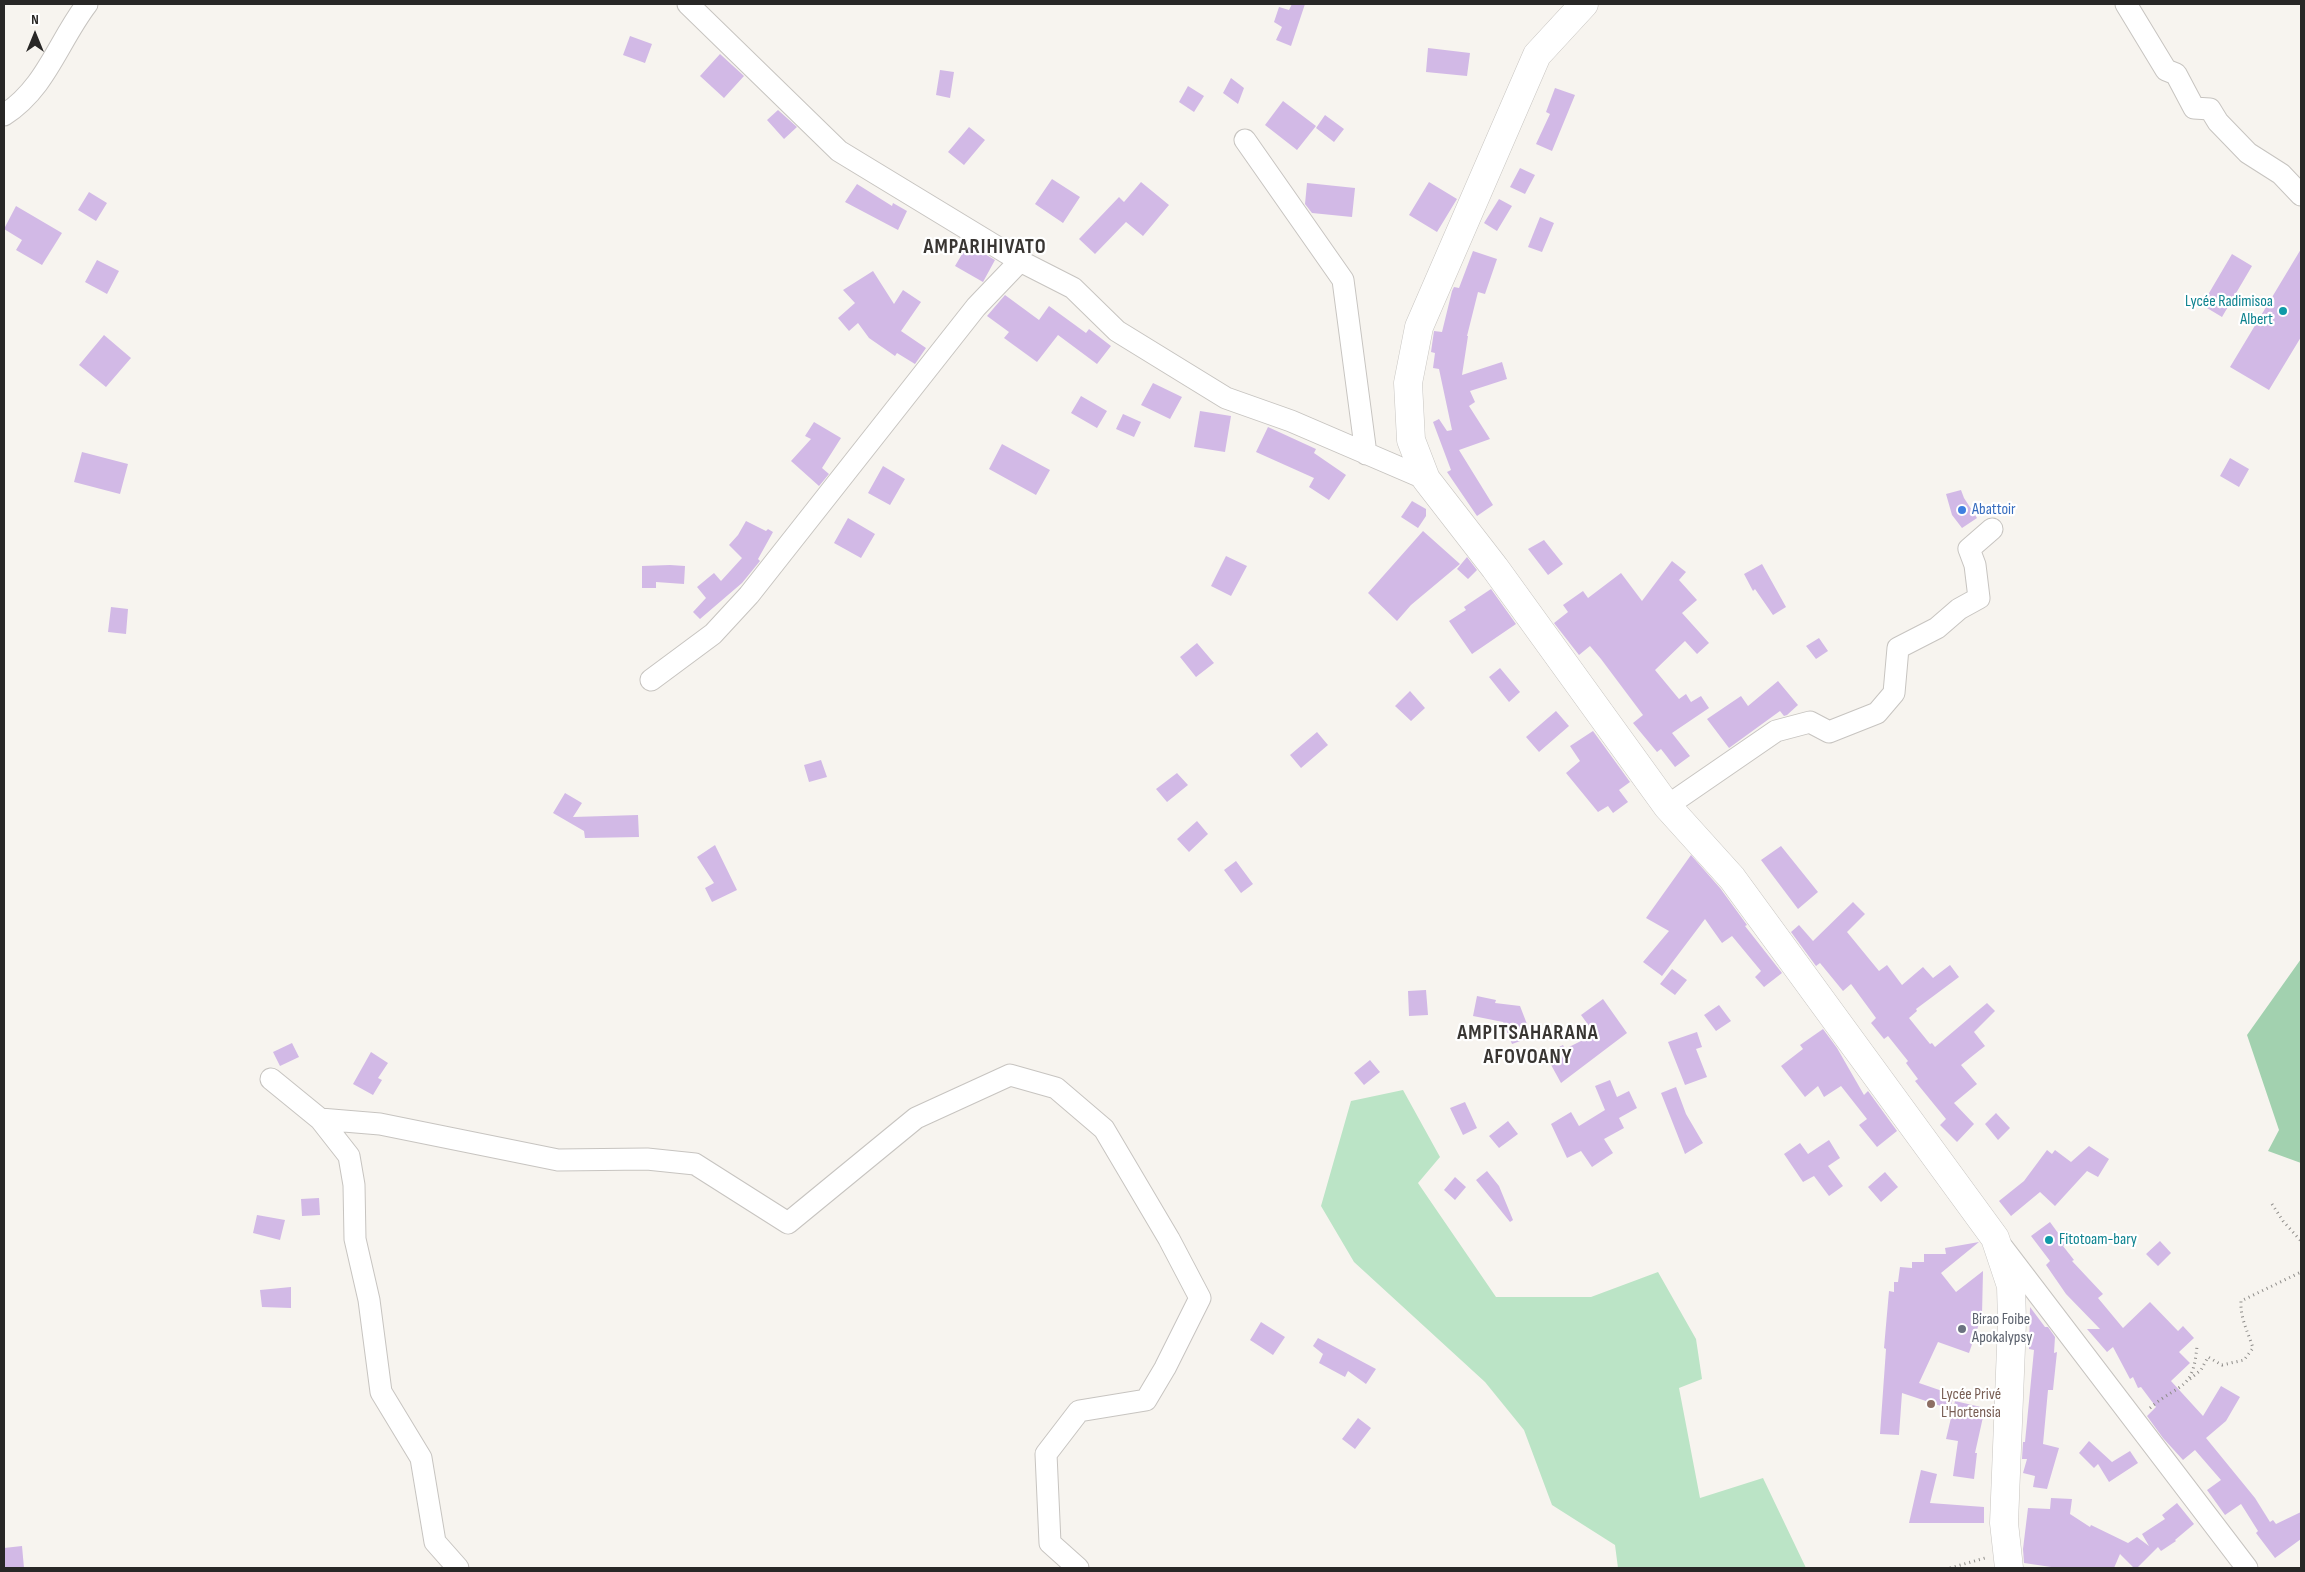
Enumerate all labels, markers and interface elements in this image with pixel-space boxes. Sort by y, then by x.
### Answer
north arrow [10,10,60,60]
text: N [31,11,39,28]
district label: AMPARIHIVATO [922,235,1048,261]
place label: Lycée Radimisoa Albert [2185,292,2273,330]
marker: Lycée Radimisoa Albert [2277,305,2289,317]
place label: Abattoir [1972,500,2016,520]
marker: Abattoir [1956,504,1968,516]
district label: AMPITSAHARANA AFOVOANY [1456,1021,1600,1071]
place label: Fitotoam-bary [2059,1230,2137,1250]
marker: Fitotoam-bary [2043,1234,2055,1246]
place label: Birao Foibe Apokalypsy [1972,1310,2032,1348]
marker: Birao Foibe Apokalypsy [1956,1323,1968,1335]
place label: Lycée Privé L'Hortensia [1941,1385,2001,1423]
marker: Lycée Privé L'Hortensia [1925,1398,1937,1410]

